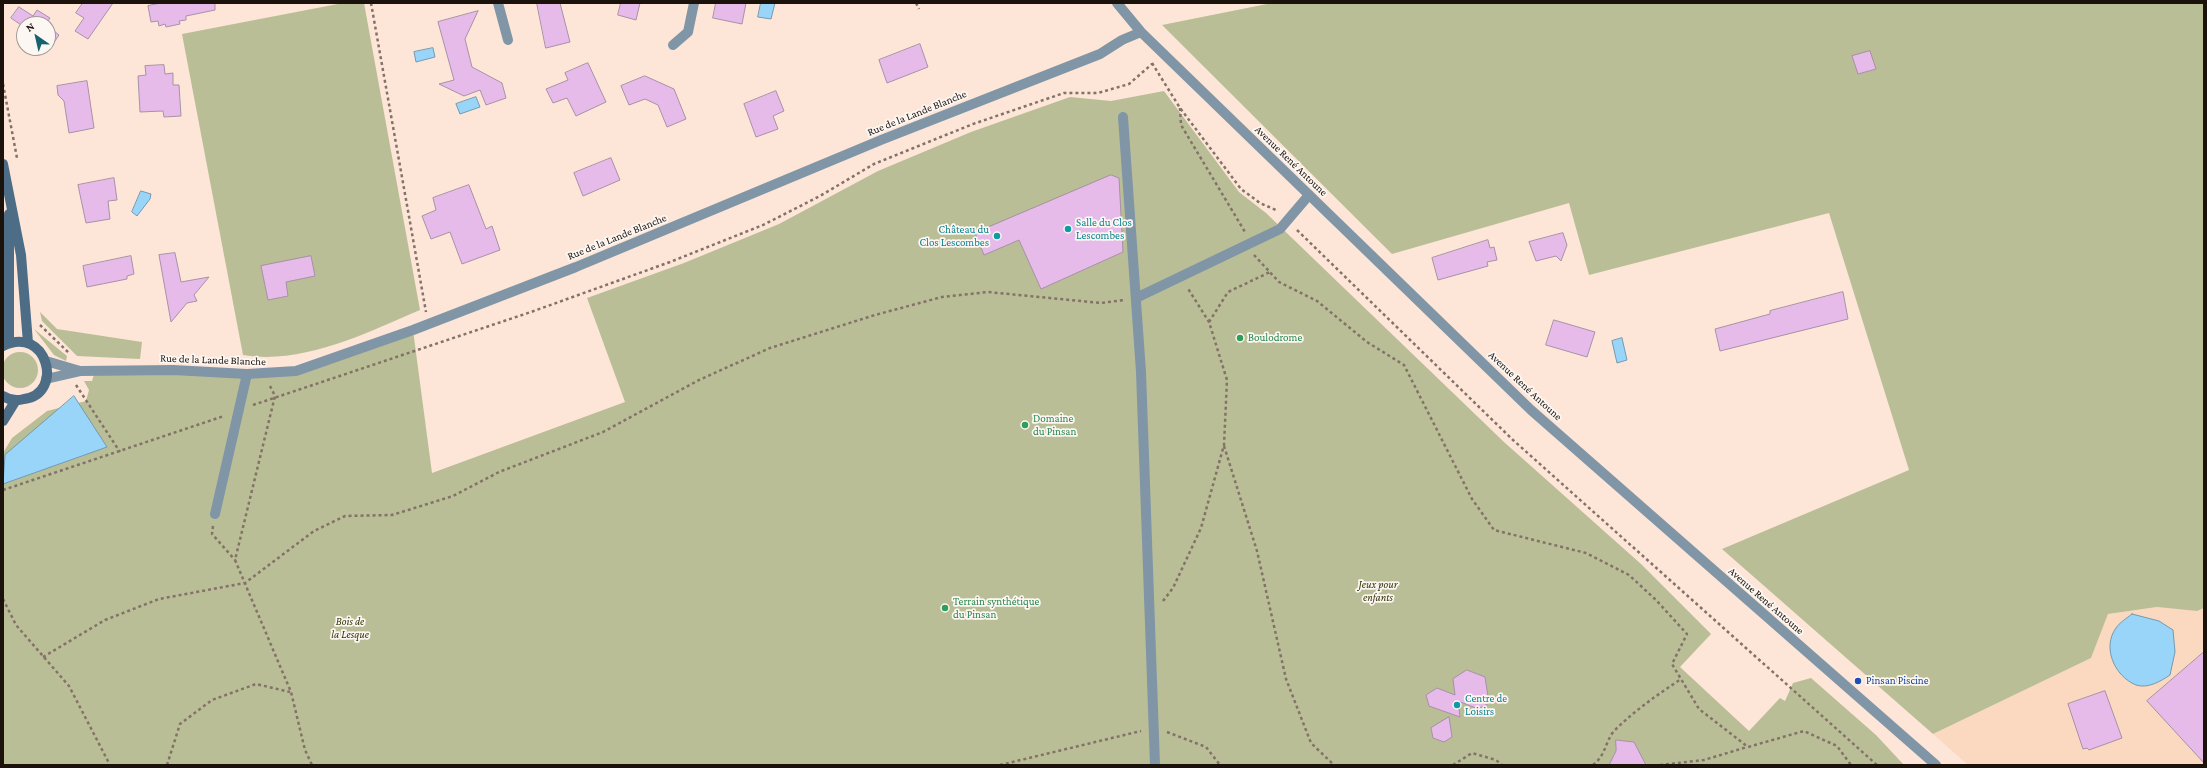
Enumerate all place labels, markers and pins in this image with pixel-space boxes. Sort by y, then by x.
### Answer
place label: Salle du Clos Lescombes [1076,216,1132,242]
place label: Château du Clos Lescombes [920,223,989,249]
marker: Salle du Clos Lescombes [1063,224,1073,234]
marker: Château du Clos Lescombes [992,231,1002,241]
place label: Boulodrome [1248,331,1302,345]
marker: Boulodrome [1235,333,1245,343]
place label: Domaine du Pinsan [1033,412,1076,438]
marker: Domaine du Pinsan [1020,420,1030,430]
place label: Terrain synthétique du Pinsan [953,595,1039,621]
marker: Terrain synthétique du Pinsan [940,603,950,613]
place label: Pinsan Piscine [1866,674,1929,688]
marker: Pinsan Piscine [1853,676,1863,686]
place label: Centre de Loisirs [1465,692,1507,718]
marker: Centre de Loisirs [1452,700,1462,710]

